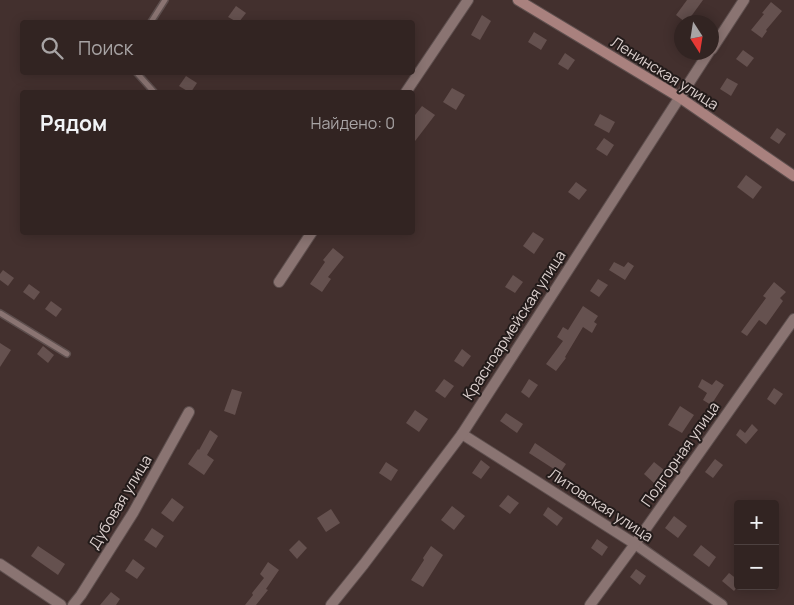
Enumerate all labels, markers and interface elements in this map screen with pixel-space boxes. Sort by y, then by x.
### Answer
north arrow [674,15,719,60]
search box [20,20,415,75]
street label: Ленинская улица [607,31,723,115]
icon: search [38,34,66,62]
text: Поиск [78,35,133,61]
text: Рядом [40,109,107,137]
text: Найдено: 0 [310,112,395,134]
street label: Красноармейская улица [458,246,570,404]
street label: Подгорная улица [636,397,724,511]
street label: Дубовая улица [84,451,156,553]
street label: Литовская улица [544,463,658,547]
map controls [734,500,779,590]
button: + [734,500,779,545]
button: − [734,545,779,590]

